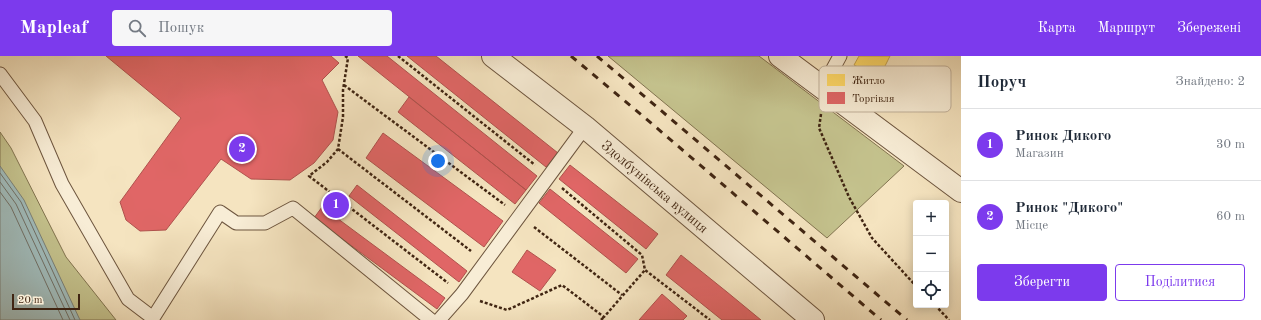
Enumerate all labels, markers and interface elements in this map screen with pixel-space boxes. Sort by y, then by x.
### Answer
search box [112,10,392,46]
icon: search [126,17,148,39]
text: Mapleaf [20,19,88,38]
text: Пошук [158,21,204,36]
text: Карта [1038,21,1076,35]
text: Маршрут [1098,21,1155,35]
text: Збережені [1177,21,1241,35]
legend [819,66,951,112]
text: Поруч [977,74,1026,91]
text: Знайдено: 2 [1176,75,1245,88]
text: Житло [852,76,885,87]
text: Торгівля [852,94,895,105]
text: Ринок Дикого [1015,129,1111,144]
pin: 2 [229,134,255,164]
street label: Здолбунівська вулиця [598,138,710,236]
text: 1 [986,138,994,151]
text: 30 m [1216,138,1245,151]
text: Магазин [1015,147,1064,160]
your location [428,151,448,171]
pin: 1 [323,190,349,220]
map controls [913,200,949,308]
button: + [913,200,949,236]
text: Ринок "Дикого" [1015,201,1123,216]
text: 2 [986,210,994,223]
text: 60 m [1216,210,1245,223]
text: Місце [1015,219,1048,232]
button: − [913,236,949,272]
button: Зберегти [977,264,1107,301]
button: Поділитися [1115,264,1245,301]
button: locate [913,272,949,308]
scale bar [12,292,80,311]
text: 20 m [18,295,43,306]

